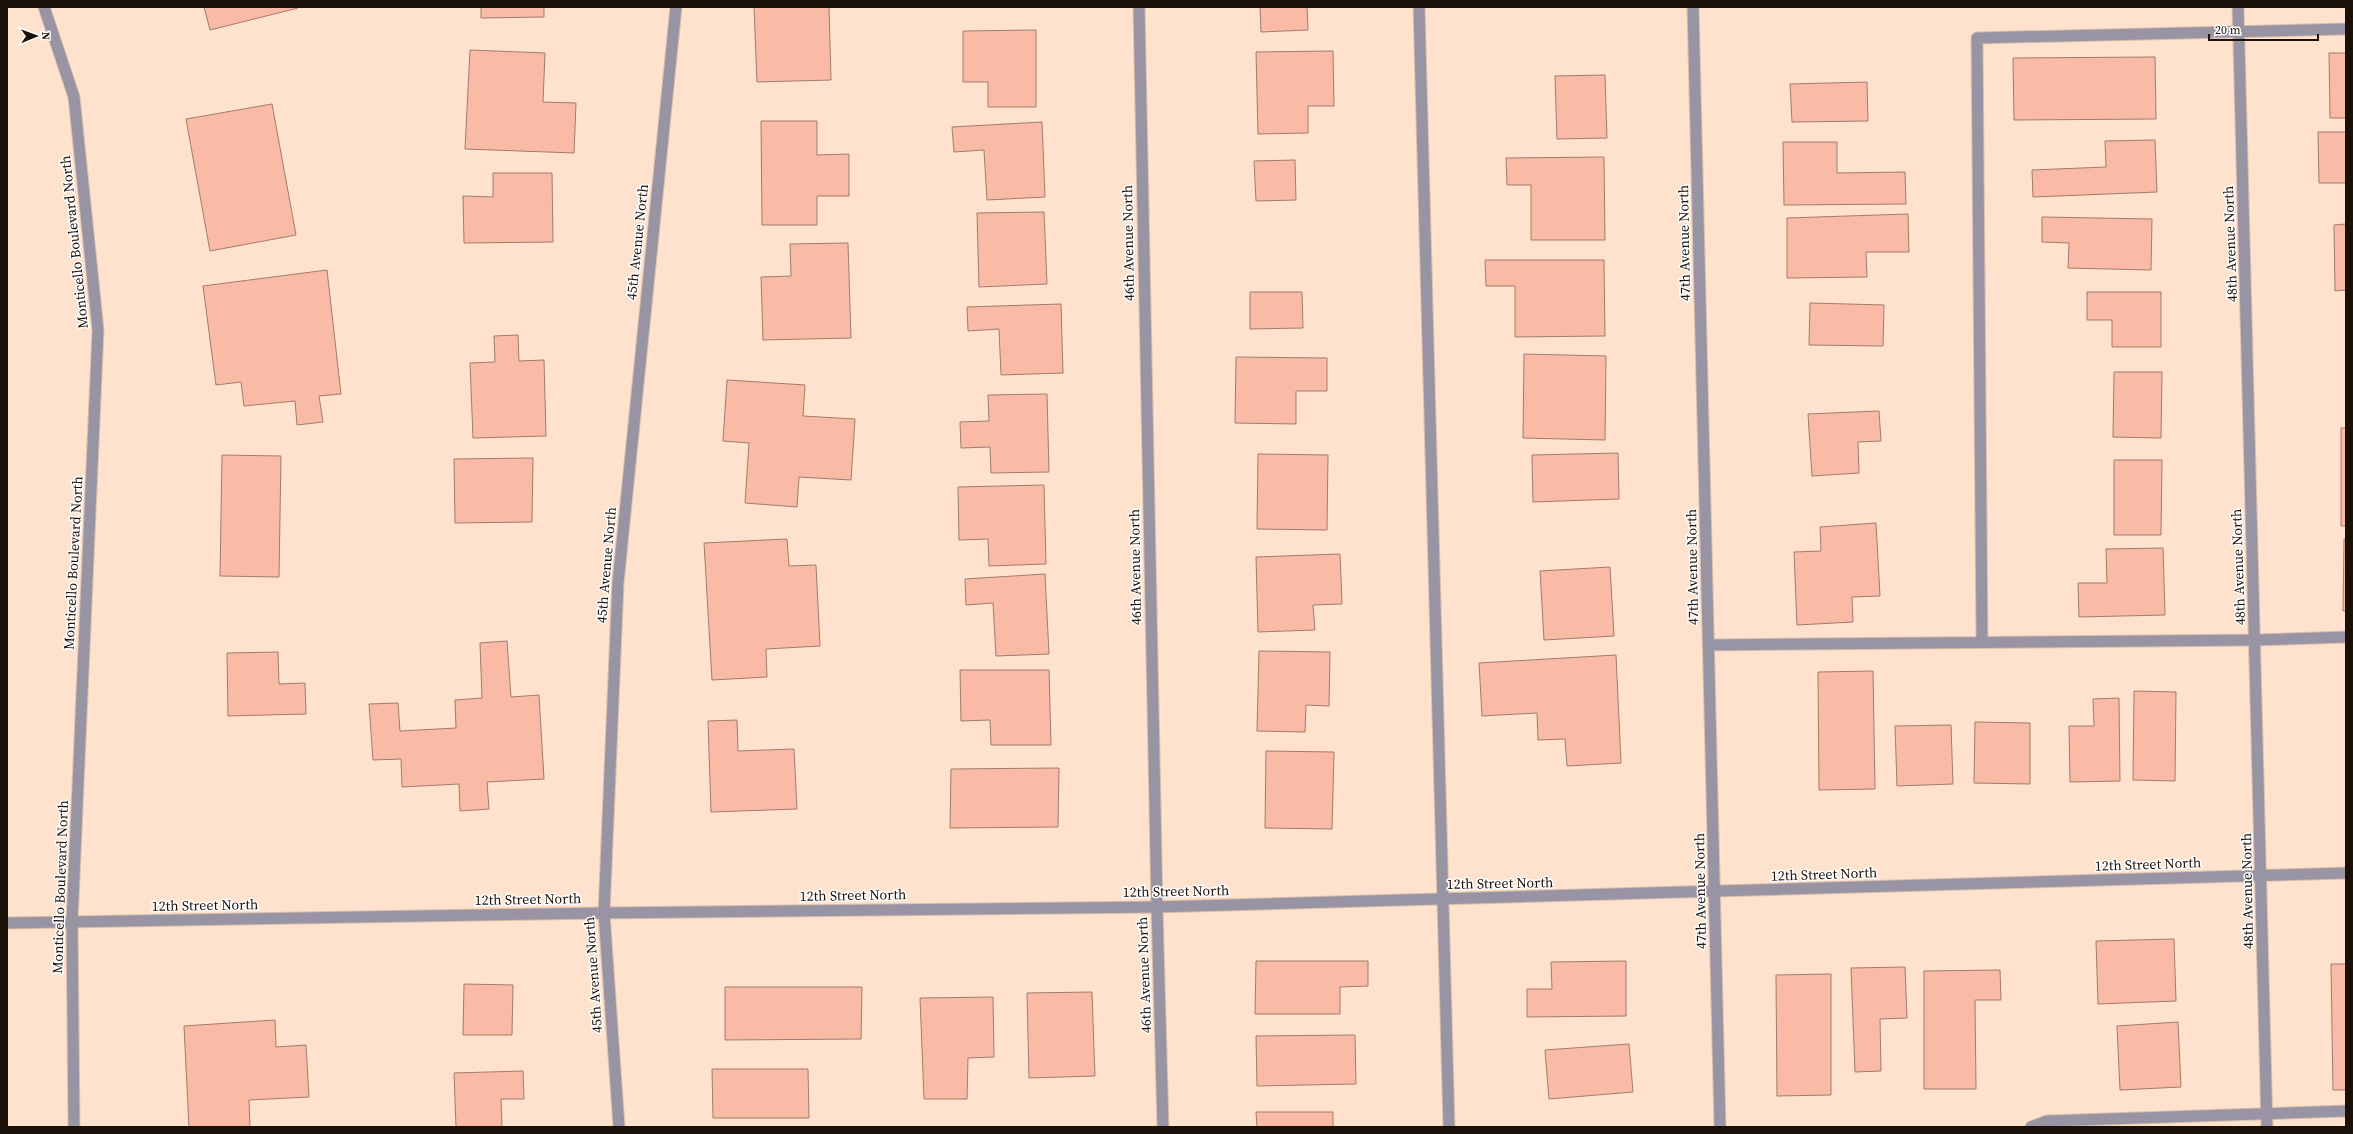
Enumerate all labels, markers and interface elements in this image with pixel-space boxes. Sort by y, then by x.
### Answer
north arrow [16,16,56,56]
scale bar [2209,16,2318,42]
text: 20 m [2215,22,2241,38]
text: N [38,32,53,40]
street label: Monticello Boulevard North [55,155,93,329]
street label: 45th Avenue North [621,183,653,301]
street label: 46th Avenue North [1117,185,1139,301]
street label: 47th Avenue North [1673,185,1695,301]
street label: 48th Avenue North [2218,185,2242,303]
street label: Monticello Boulevard North [58,476,88,650]
street label: 45th Avenue North [591,506,621,624]
street label: 48th Avenue North [2226,508,2250,626]
street label: 46th Avenue North [1124,509,1146,625]
street label: 47th Avenue North [1681,509,1703,625]
street label: Monticello Boulevard North [47,800,73,974]
street label: 47th Avenue North [1689,833,1711,949]
street label: 48th Avenue North [2236,833,2258,949]
street label: 12th Street North [2094,852,2202,876]
street label: 12th Street North [1770,862,1878,886]
street label: 12th Street North [1447,872,1553,894]
street label: 12th Street North [1123,880,1229,902]
street label: 12th Street North [800,884,906,906]
street label: 12th Street North [475,888,581,910]
street label: 12th Street North [152,894,258,916]
street label: 45th Avenue North [579,916,607,1034]
street label: 46th Avenue North [1132,916,1156,1034]

